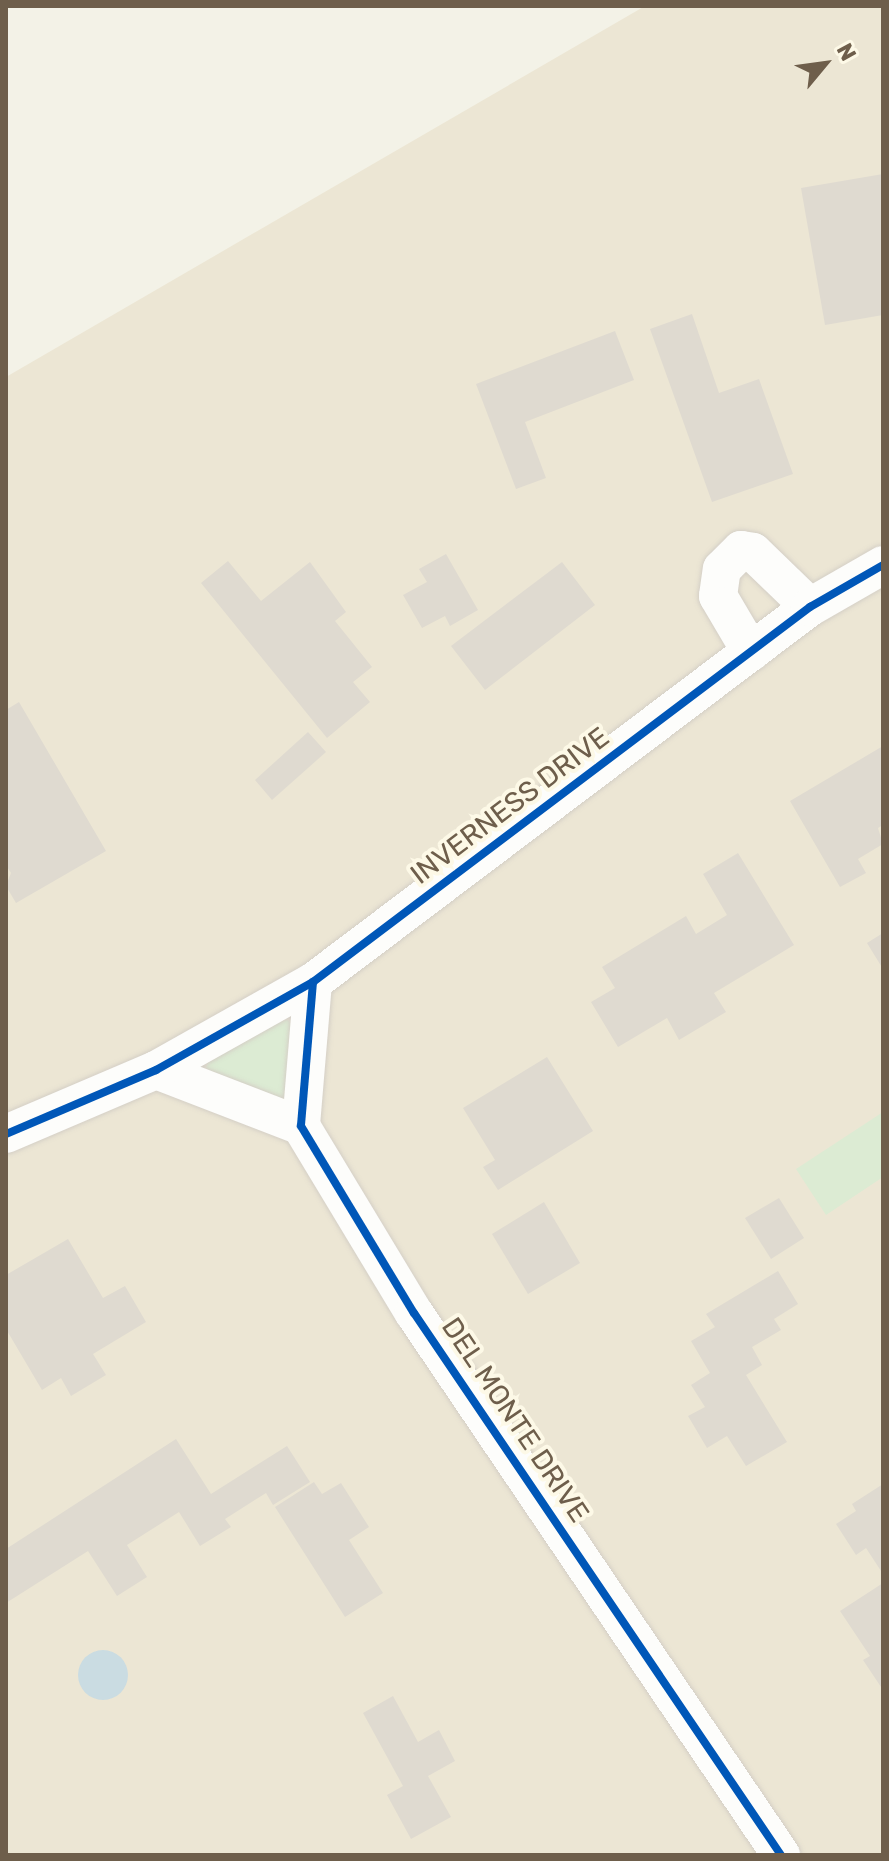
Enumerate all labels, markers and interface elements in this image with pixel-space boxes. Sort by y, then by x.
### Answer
north arrow [785,24,865,104]
text: N [831,39,862,66]
street label: INVERNESS DRIVE [404,721,616,891]
street label: DEL MONTE DRIVE [434,1311,596,1529]

